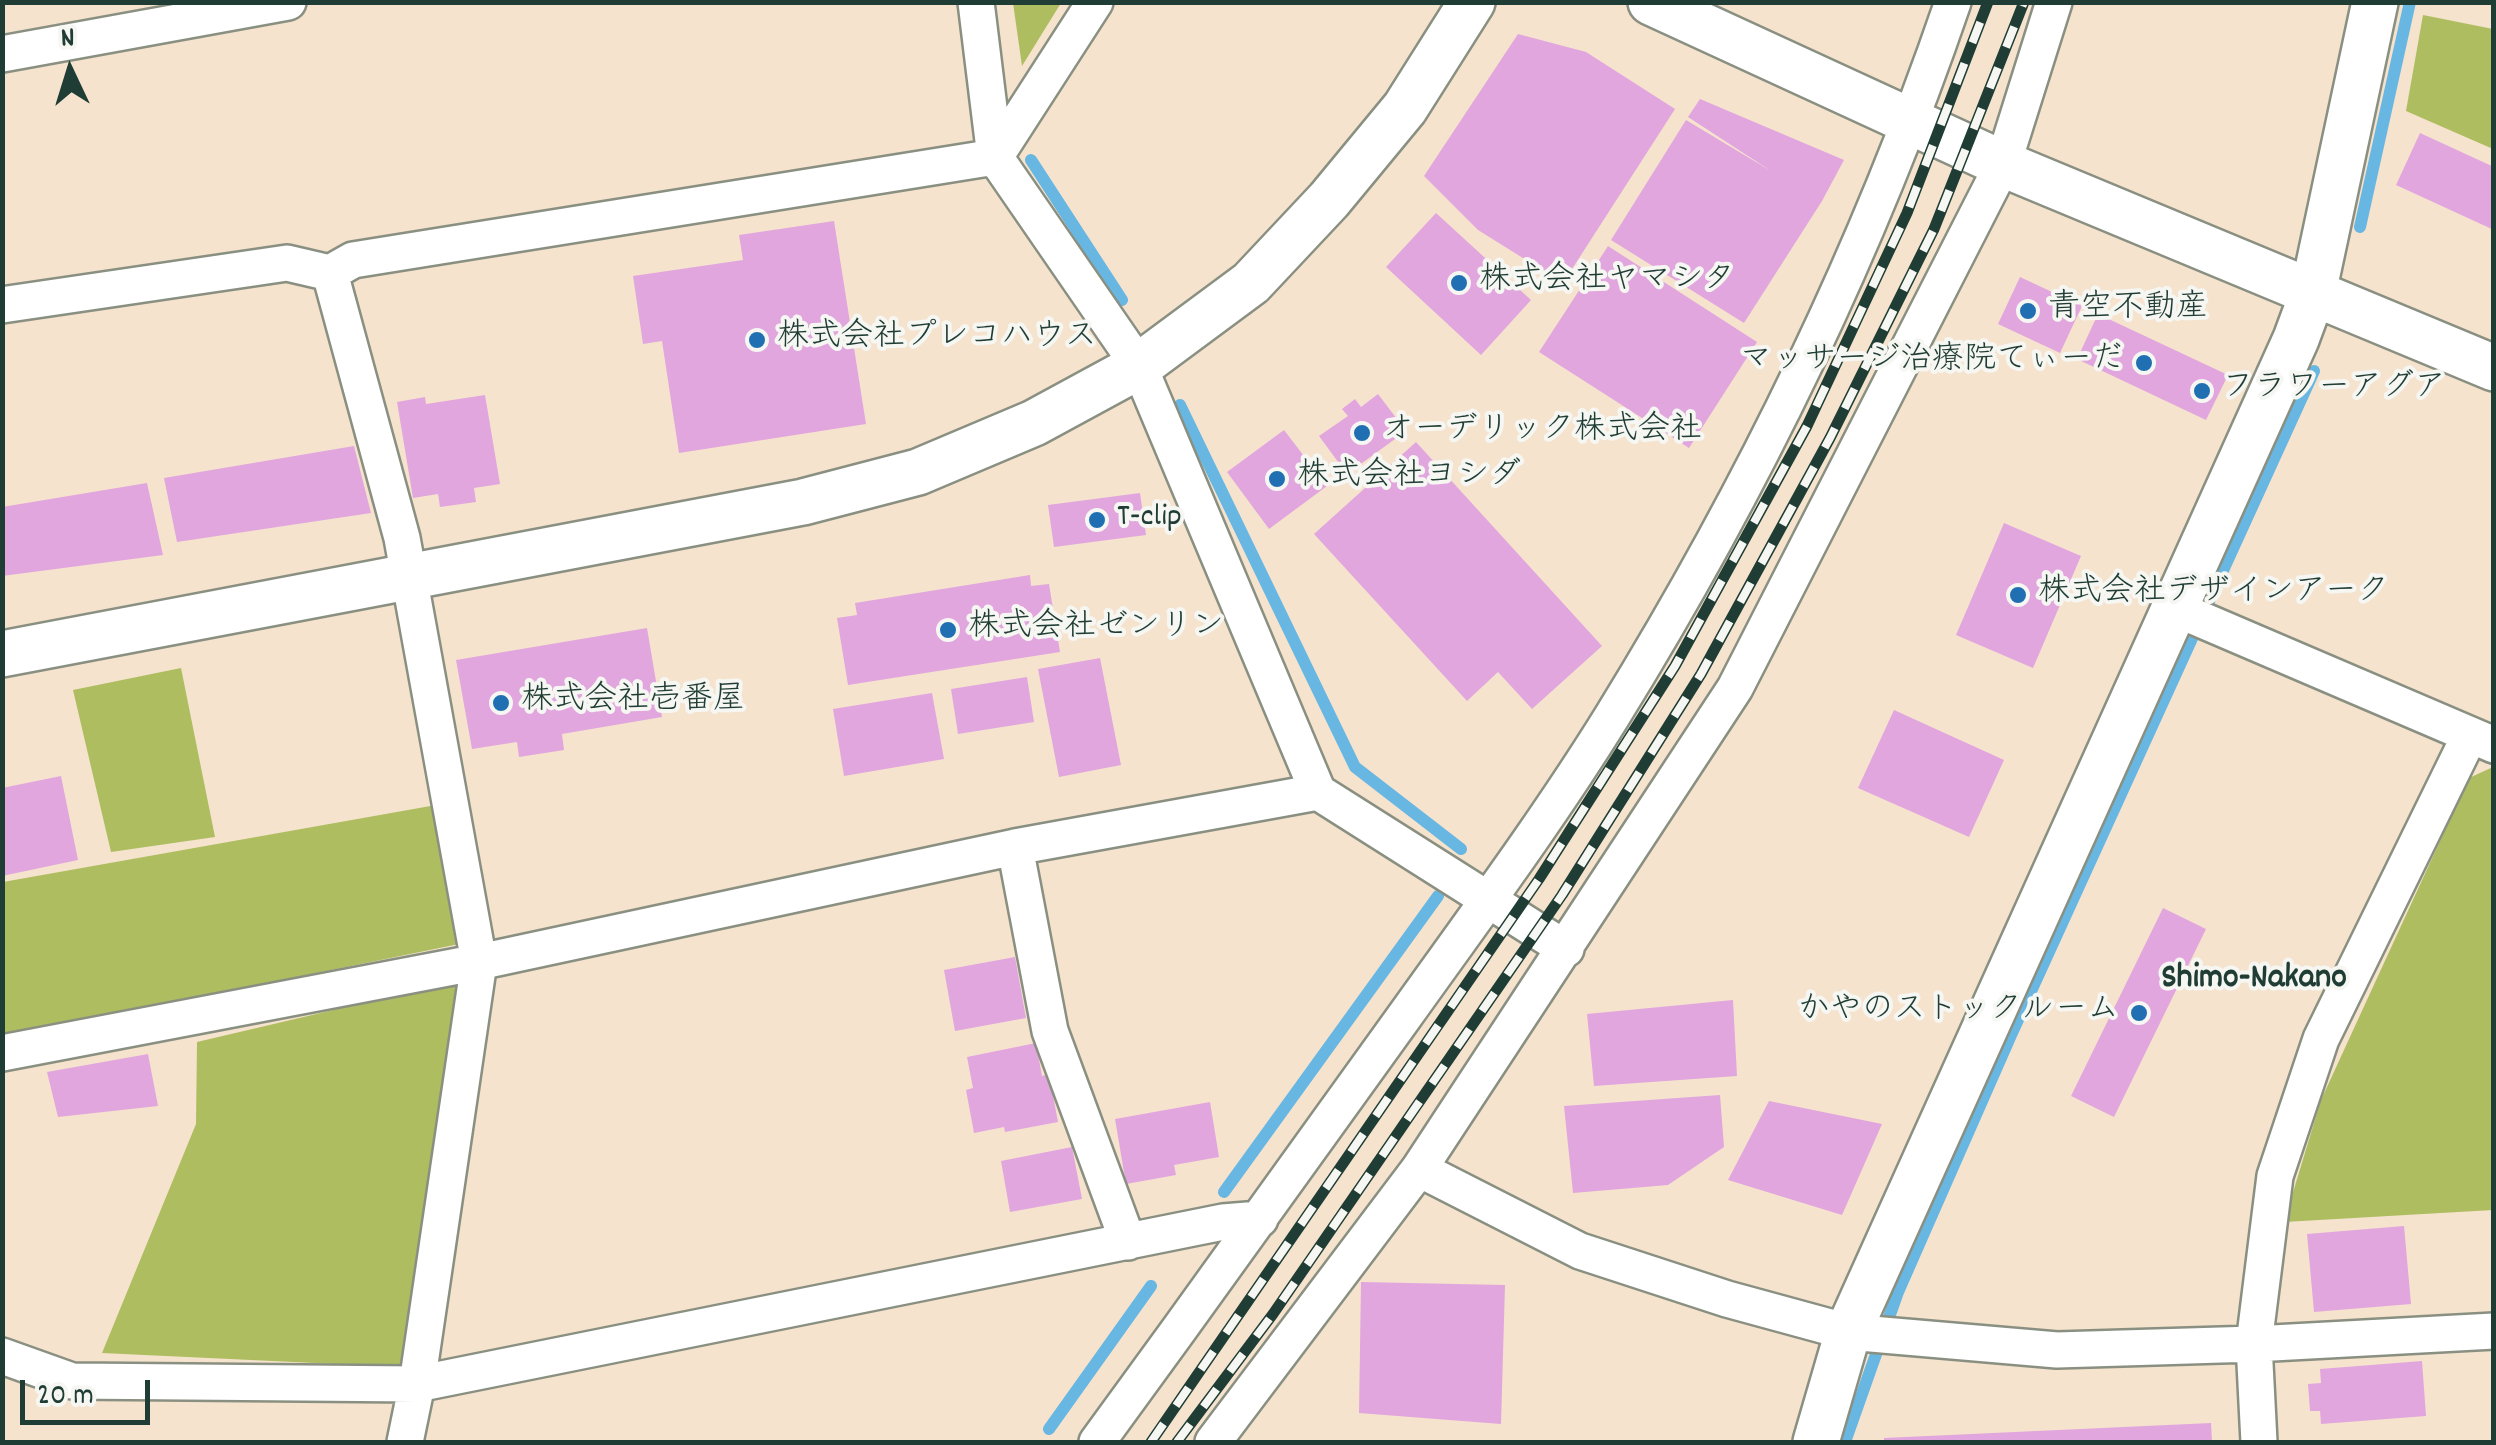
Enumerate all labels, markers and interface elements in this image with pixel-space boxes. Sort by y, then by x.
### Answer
north arrow [20,20,120,120]
text: N [60,20,76,61]
place label: 株式会社ヤマシタ [1479,264,1735,302]
marker: 株式会社ヤマシタ [1448,272,1470,294]
place label: 青空不動産 [2048,292,2208,330]
marker: 青空不動産 [2017,300,2039,322]
place label: 株式会社プレコハウス [777,321,1097,359]
marker: 株式会社プレコハウス [746,329,768,351]
place label: マッサージ治療院てぃーだ [1740,344,2124,382]
marker: マッサージ治療院てぃーだ [2133,352,2155,374]
place label: フラワーアグア [2222,372,2446,410]
marker: フラワーアグア [2191,380,2213,402]
place label: オーデリック株式会社 [1382,414,1702,452]
marker: オーデリック株式会社 [1351,422,1373,444]
place label: 株式会社ヨシダ [1297,460,1521,498]
marker: 株式会社ヨシダ [1266,468,1288,490]
place label: T-clip [1117,501,1182,539]
marker: T-clip [1086,509,1108,531]
place label: 株式会社デザインアーク [2038,576,2389,614]
marker: 株式会社デザインアーク [2007,584,2029,606]
place label: 株式会社ゼンリン [968,611,1224,649]
marker: 株式会社ゼンリン [937,619,959,641]
place label: 株式会社壱番屋 [521,684,745,722]
marker: 株式会社壱番屋 [490,692,512,714]
district label: Shimo-Nakano [2161,960,2347,1002]
place label: かやのストックルーム [1798,994,2119,1032]
marker: かやのストックルーム [2128,1002,2150,1024]
scale bar [25,1360,155,1422]
text: 20 m [37,1376,94,1419]

